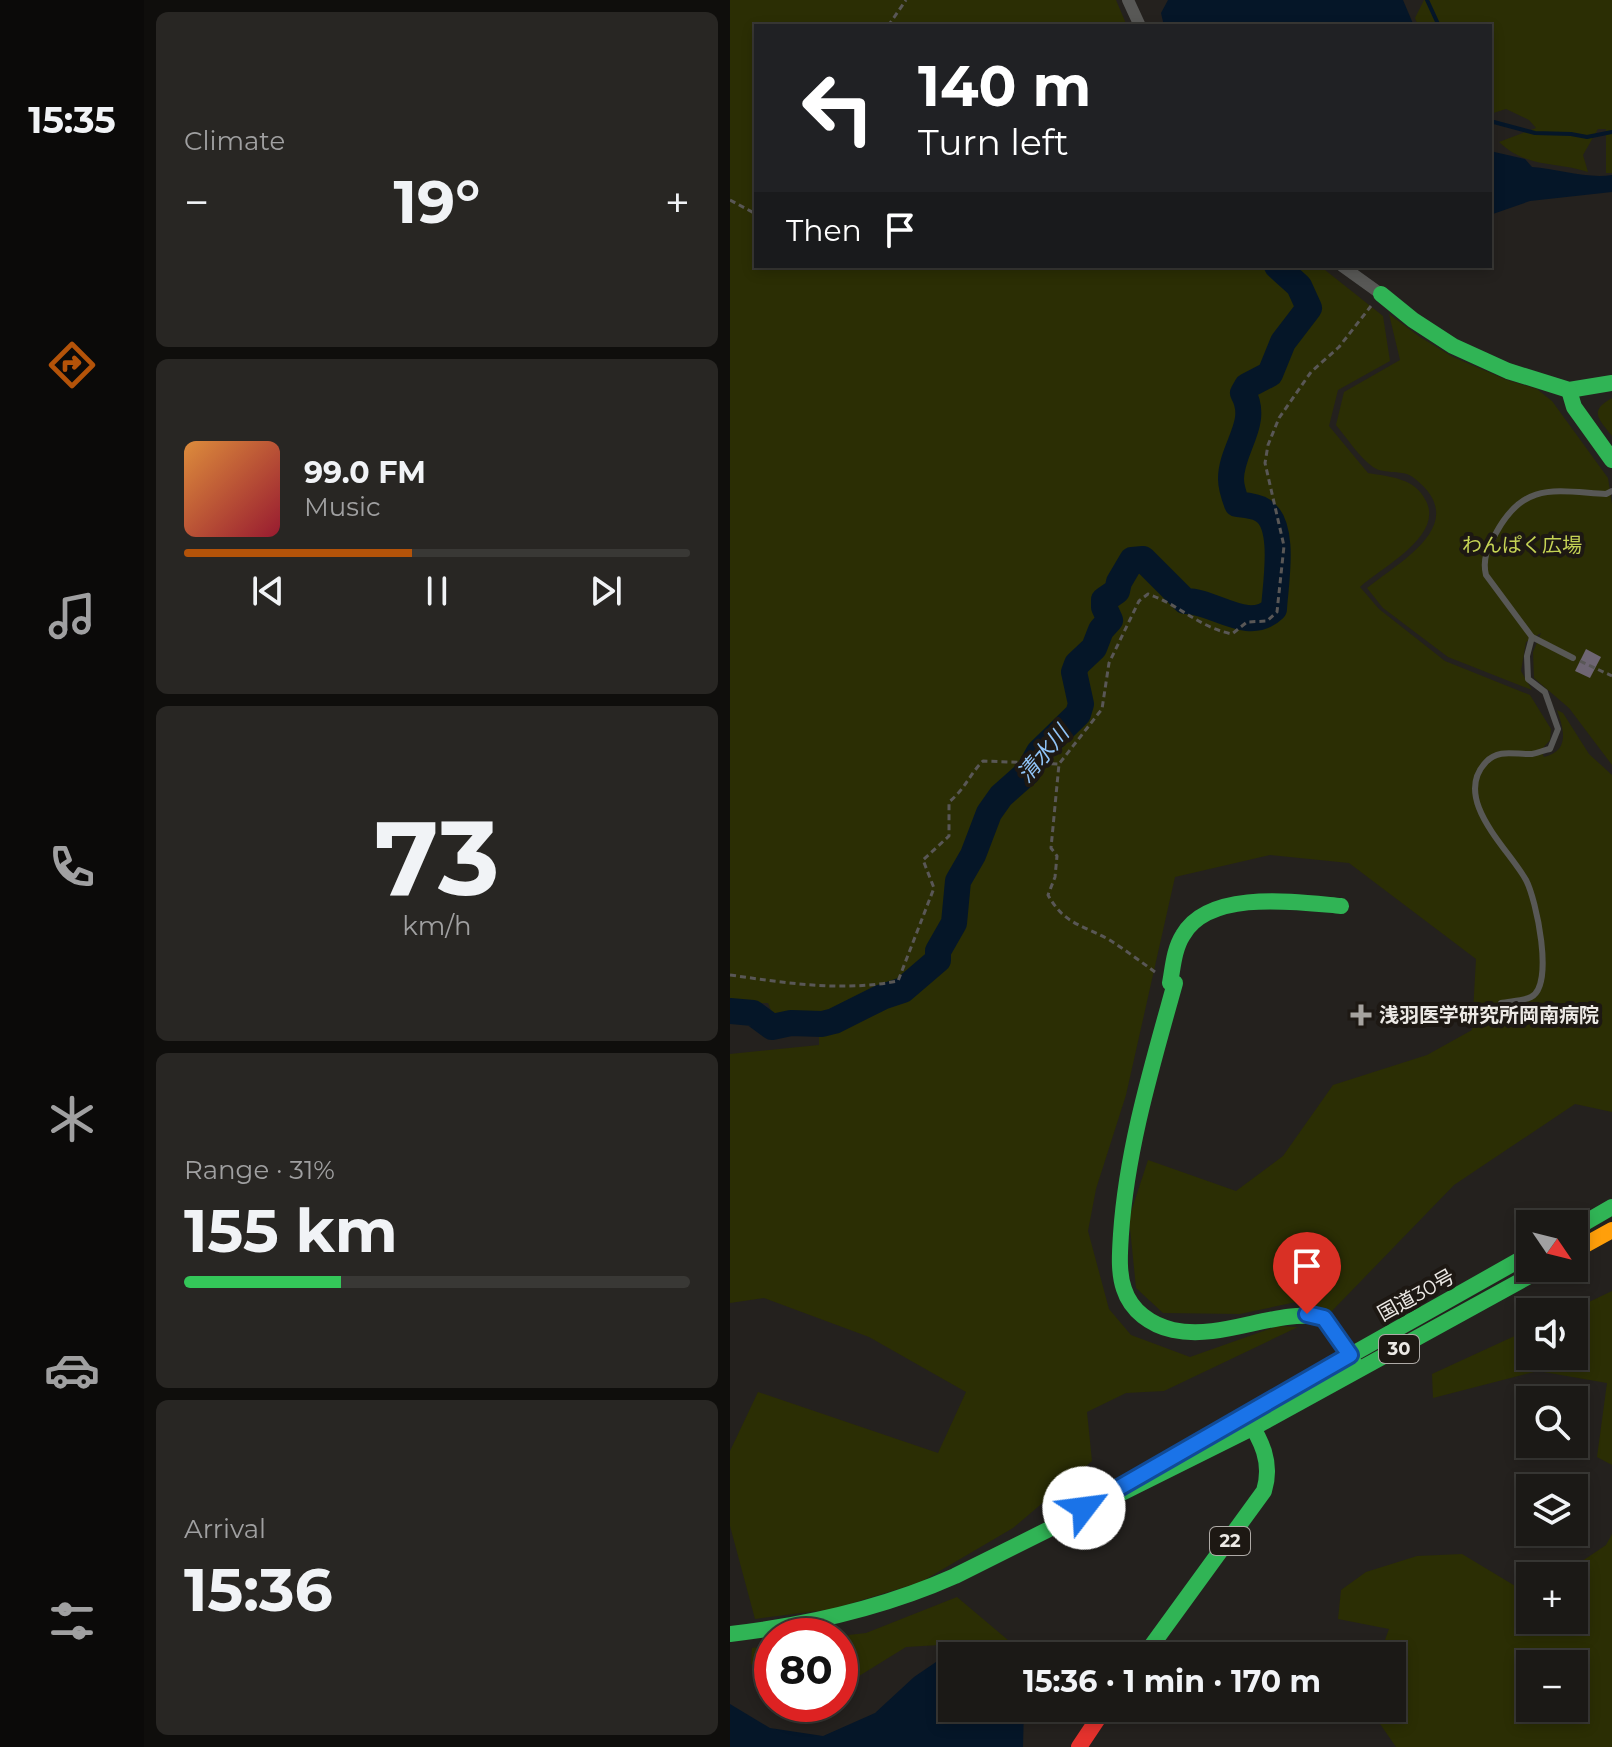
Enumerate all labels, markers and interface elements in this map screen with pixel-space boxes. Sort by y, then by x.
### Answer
text: 140 m [918,52,1091,120]
icon: left [786,56,890,160]
text: 15:35 [28,98,116,142]
text: Turn left [918,120,1069,164]
text: Climate [184,125,285,157]
text: 19° [394,165,480,238]
text: − [184,175,209,229]
text: + [665,175,690,229]
icon: arrive [878,208,922,252]
text: Then [786,212,862,249]
icon: directions [44,337,100,393]
text: 99.0 FM [304,454,426,491]
text: Music [304,491,381,523]
park label: わんぱく広場 [1462,533,1582,557]
icon: previous [246,569,290,613]
icon: pause [415,569,459,613]
icon: next [584,569,628,613]
icon: music [44,588,100,644]
water label: 清水川 [1011,719,1076,788]
text: 73 [374,794,500,921]
icon: phone [44,839,100,895]
text: km/h [402,910,472,942]
place label: 浅羽医学研究所岡南病院 [1379,1003,1599,1027]
marker: 浅羽医学研究所岡南病院 [1350,1004,1372,1026]
icon: climate [44,1091,100,1147]
text: Range · 31% [184,1154,335,1186]
text: 155 km [184,1194,398,1267]
north arrow [1516,1210,1588,1282]
map controls [1516,1210,1588,1722]
pin [1273,1232,1341,1314]
icon: arrive [1285,1244,1329,1288]
street label: 国道30号 [1373,1264,1459,1326]
button: sound [1516,1298,1588,1370]
road number: 30 [1379,1335,1419,1363]
icon: car [44,1342,100,1398]
button: search [1516,1386,1588,1458]
position arrow [1042,1466,1126,1550]
button: layers [1516,1474,1588,1546]
text: Arrival [184,1513,266,1545]
road number: 22 [1210,1527,1250,1555]
text: 15:36 [184,1553,333,1626]
button: + [1516,1562,1588,1634]
icon: filters [44,1593,100,1649]
speed limit sign: 80 [754,1618,858,1722]
button: − [1516,1650,1588,1722]
text: 15:36 · 1 min · 170 m [1023,1663,1321,1700]

